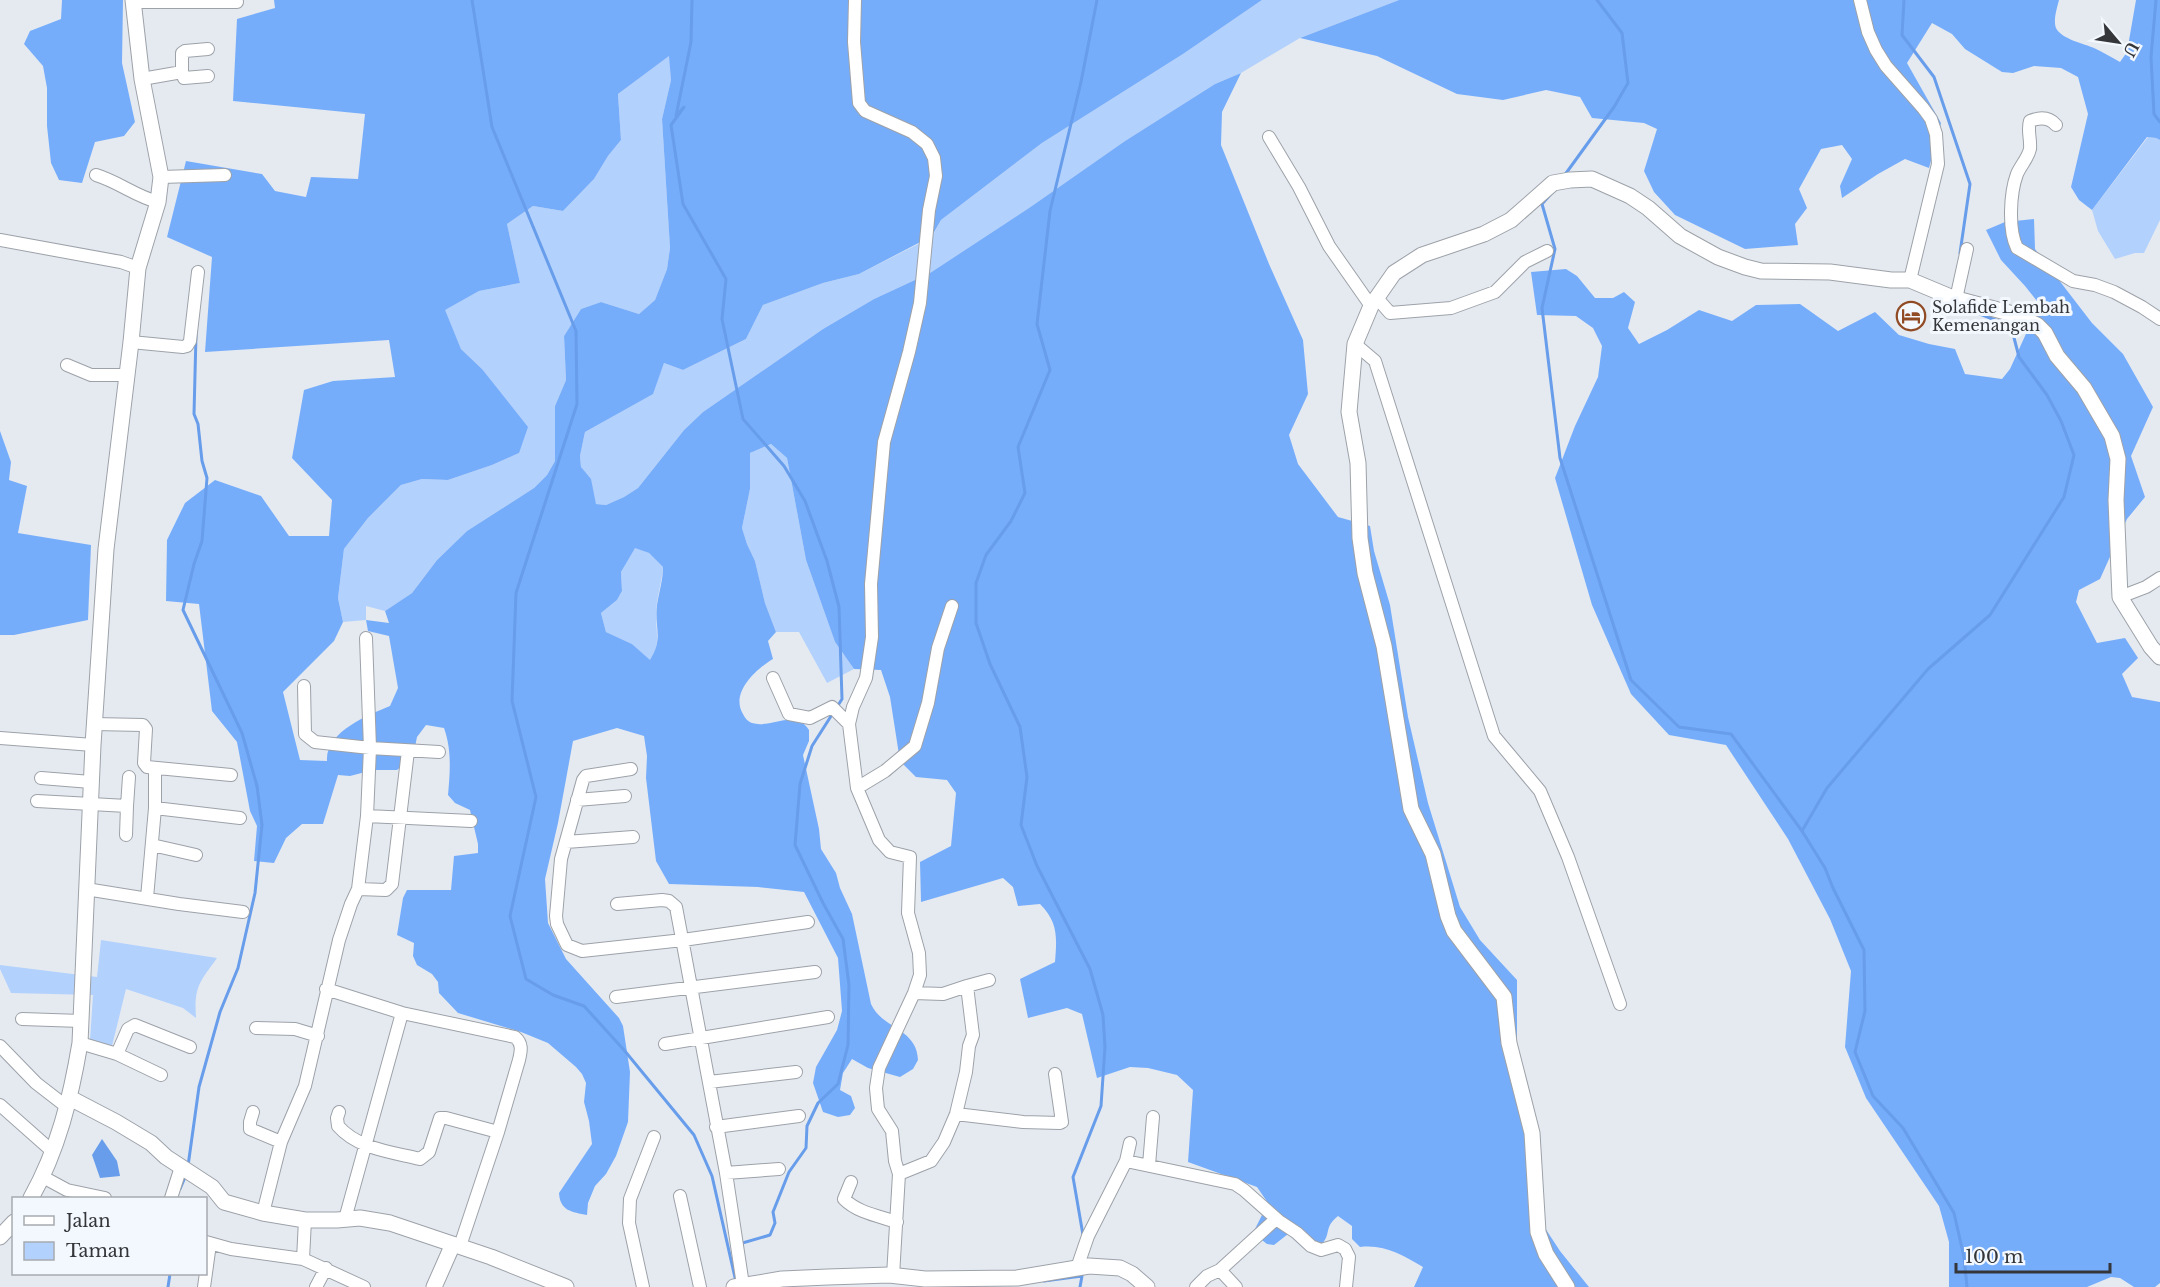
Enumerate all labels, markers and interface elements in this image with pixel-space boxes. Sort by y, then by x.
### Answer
north arrow [2088,12,2148,72]
text: U [2119,38,2143,60]
place label: Solafide Lembah Kemenangan [1932,297,2070,335]
hotel icon: Solafide Lembah Kemenangan [1895,300,1927,332]
legend [12,1197,207,1275]
text: Jalan [64,1210,111,1232]
scale bar [1956,1236,2110,1274]
text: Taman [66,1240,130,1262]
text: 100 m [1965,1246,2023,1268]

